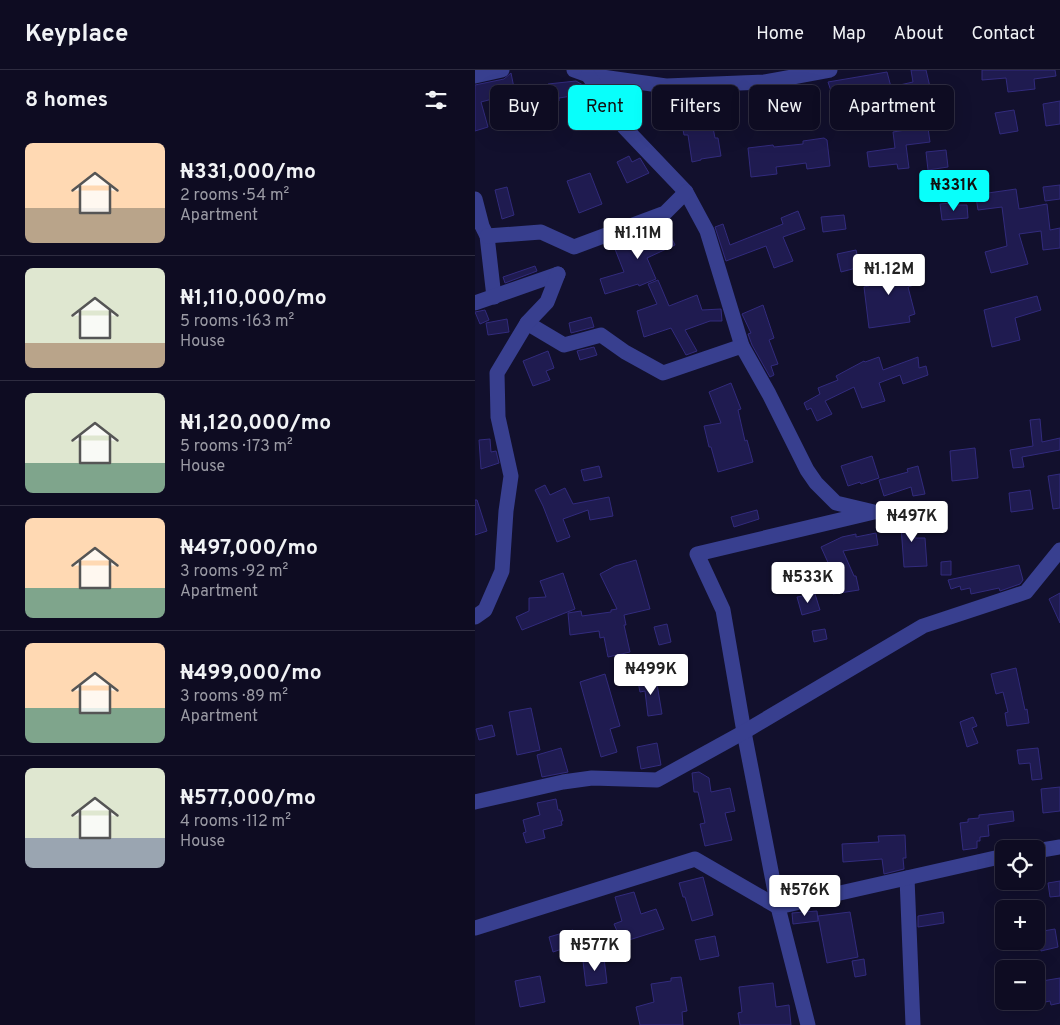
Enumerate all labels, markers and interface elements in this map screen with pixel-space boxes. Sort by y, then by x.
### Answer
text: Keyplace [25,20,128,50]
text: Home [756,23,804,46]
text: Map [832,23,866,46]
text: About [894,23,943,46]
text: Contact [971,23,1035,46]
chip: Buy [490,85,558,130]
chip: Rent [568,85,642,130]
chip: Filters [652,85,739,130]
chip: New [749,85,820,130]
chip: Apartment [830,85,954,130]
icon: filters [422,86,450,114]
text: 8 homes [25,87,108,114]
text: ₦331,000/mo [180,159,316,186]
icon: home [65,163,125,223]
pin: ₦331K [919,170,989,212]
text: ₦331K [930,176,978,196]
text: 2 rooms · 54 m² [180,186,289,206]
text: Apartment [180,206,258,226]
pin: ₦1.11M [597,218,679,260]
text: ₦1.11M [615,224,661,244]
pin: ₦1.12M [848,254,930,296]
text: ₦1.12M [864,260,914,280]
text: ₦1,110,000/mo [180,285,327,312]
icon: home [65,288,125,348]
text: 5 rooms · 163 m² [180,312,294,332]
text: House [180,332,225,352]
text: ₦1,120,000/mo [180,410,331,437]
icon: home [65,413,125,473]
text: 5 rooms · 173 m² [180,437,293,457]
text: House [180,457,225,477]
pin: ₦497K [877,500,947,543]
text: ₦497K [887,507,937,527]
text: ₦497,000/mo [180,535,318,562]
icon: home [65,538,125,598]
text: 3 rooms · 92 m² [180,562,288,582]
pin: ₦533K [773,562,843,604]
text: ₦533K [783,568,833,588]
text: Apartment [180,582,258,602]
pin: ₦499K [616,654,686,696]
text: ₦499,000/mo [180,660,322,687]
text: ₦499K [625,660,677,680]
icon: home [65,663,125,723]
text: 3 rooms · 89 m² [180,687,288,707]
text: Apartment [180,707,258,727]
text: ₦577,000/mo [180,785,316,812]
icon: home [65,788,125,848]
text: 4 rooms · 112 m² [180,812,291,832]
text: House [180,832,225,852]
map controls [995,840,1045,1010]
button: locate [995,840,1045,890]
pin: ₦576K [770,874,840,917]
text: ₦576K [780,881,830,901]
button: + [995,900,1045,950]
pin: ₦577K [560,930,630,972]
text: ₦577K [571,936,619,956]
button: − [995,960,1045,1010]

